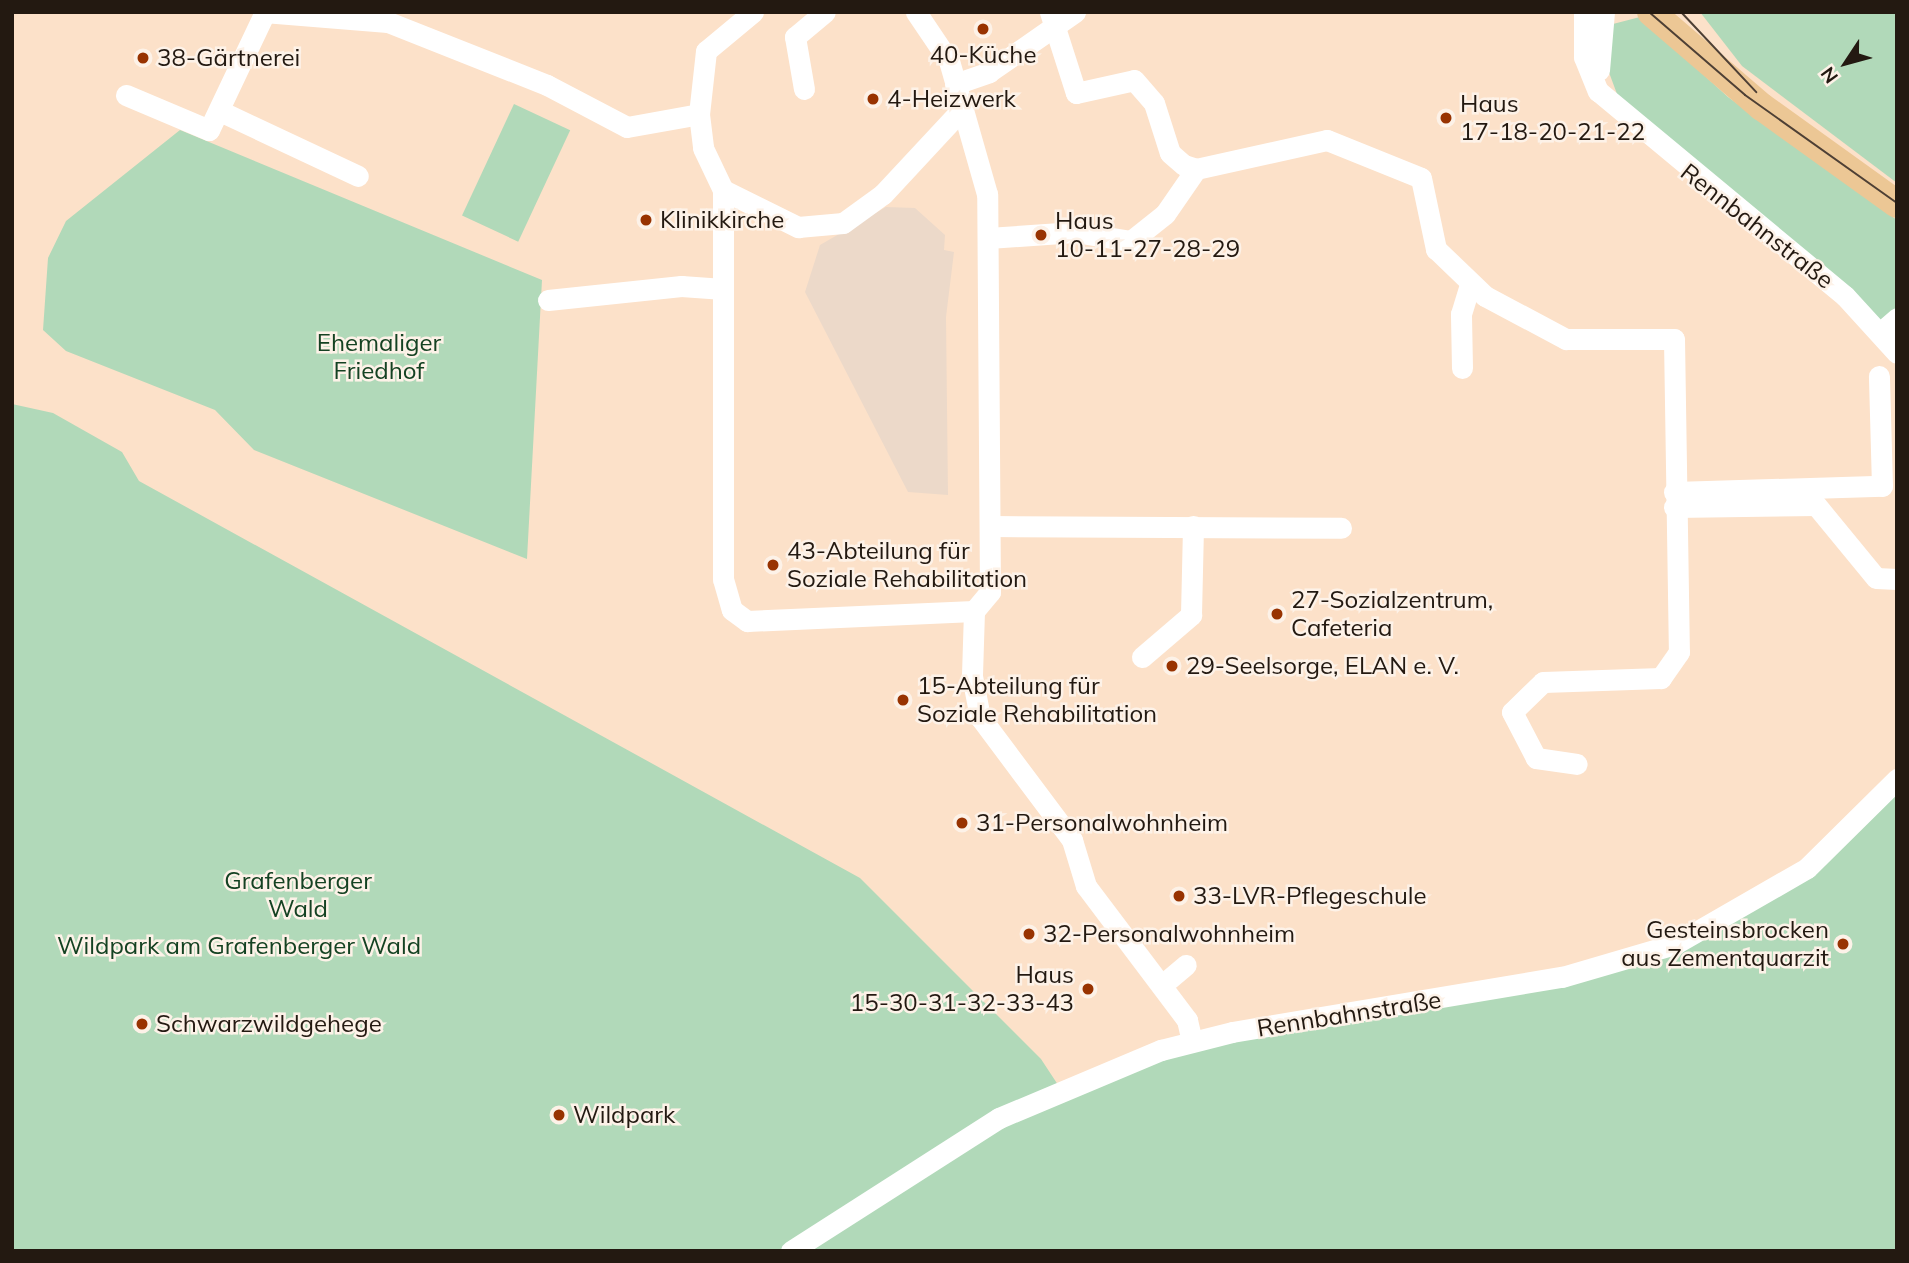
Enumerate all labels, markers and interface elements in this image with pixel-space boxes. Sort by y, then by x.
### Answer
marker: 40-Küche [975,21,991,37]
north arrow [1811,28,1881,98]
place label: 40-Küche [930,41,1036,69]
place label: 38-Gärtnerei [157,44,300,72]
marker: 38-Gärtnerei [135,50,151,66]
text: N [1815,62,1843,88]
place label: 4-Heizwerk [887,85,1016,113]
place label: Haus 17-18-20-21-22 [1460,90,1645,146]
marker: 4-Heizwerk [865,91,881,107]
marker: Haus 17-18-20-21-22 [1438,110,1454,126]
street label: Rennbahnstraße [1675,157,1839,295]
place label: Klinikkirche [660,206,784,234]
place label: Haus 10-11-27-28-29 [1055,207,1240,263]
marker: Klinikkirche [638,212,654,228]
marker: Haus 10-11-27-28-29 [1033,227,1049,243]
park label: Ehemaliger Friedhof [317,329,441,385]
place label: 43-Abteilung für Soziale Rehabilitation [787,537,1027,593]
marker: 43-Abteilung für Soziale Rehabilitation [765,557,781,573]
place label: 27-Sozialzentrum, Cafeteria [1291,586,1493,642]
marker: 27-Sozialzentrum, Cafeteria [1269,606,1285,622]
place label: 29-Seelsorge, ELAN e. V. [1186,652,1459,680]
marker: 29-Seelsorge, ELAN e. V. [1164,658,1180,674]
place label: 15-Abteilung für Soziale Rehabilitation [917,672,1157,728]
marker: 15-Abteilung für Soziale Rehabilitation [895,692,911,708]
place label: 31-Personalwohnheim [976,809,1228,837]
marker: 31-Personalwohnheim [954,815,970,831]
park label: Grafenberger Wald [224,867,372,923]
place label: 33-LVR-Pflegeschule [1193,882,1427,910]
marker: 33-LVR-Pflegeschule [1171,888,1187,904]
place label: Gesteinsbrocken aus Zementquarzit [1621,916,1829,972]
place label: 32-Personalwohnheim [1043,920,1295,948]
marker: 32-Personalwohnheim [1021,926,1037,942]
park label: Wildpark am Grafenberger Wald [57,932,421,960]
marker: Gesteinsbrocken aus Zementquarzit [1835,936,1851,952]
place label: Haus 15-30-31-32-33-43 [850,961,1074,1017]
marker: Haus 15-30-31-32-33-43 [1080,981,1096,997]
street label: Rennbahnstraße [1255,985,1443,1043]
place label: Schwarzwildgehege [156,1010,382,1038]
marker: Schwarzwildgehege [134,1016,150,1032]
place label: Wildpark [573,1101,675,1129]
marker: Wildpark [551,1107,567,1123]

